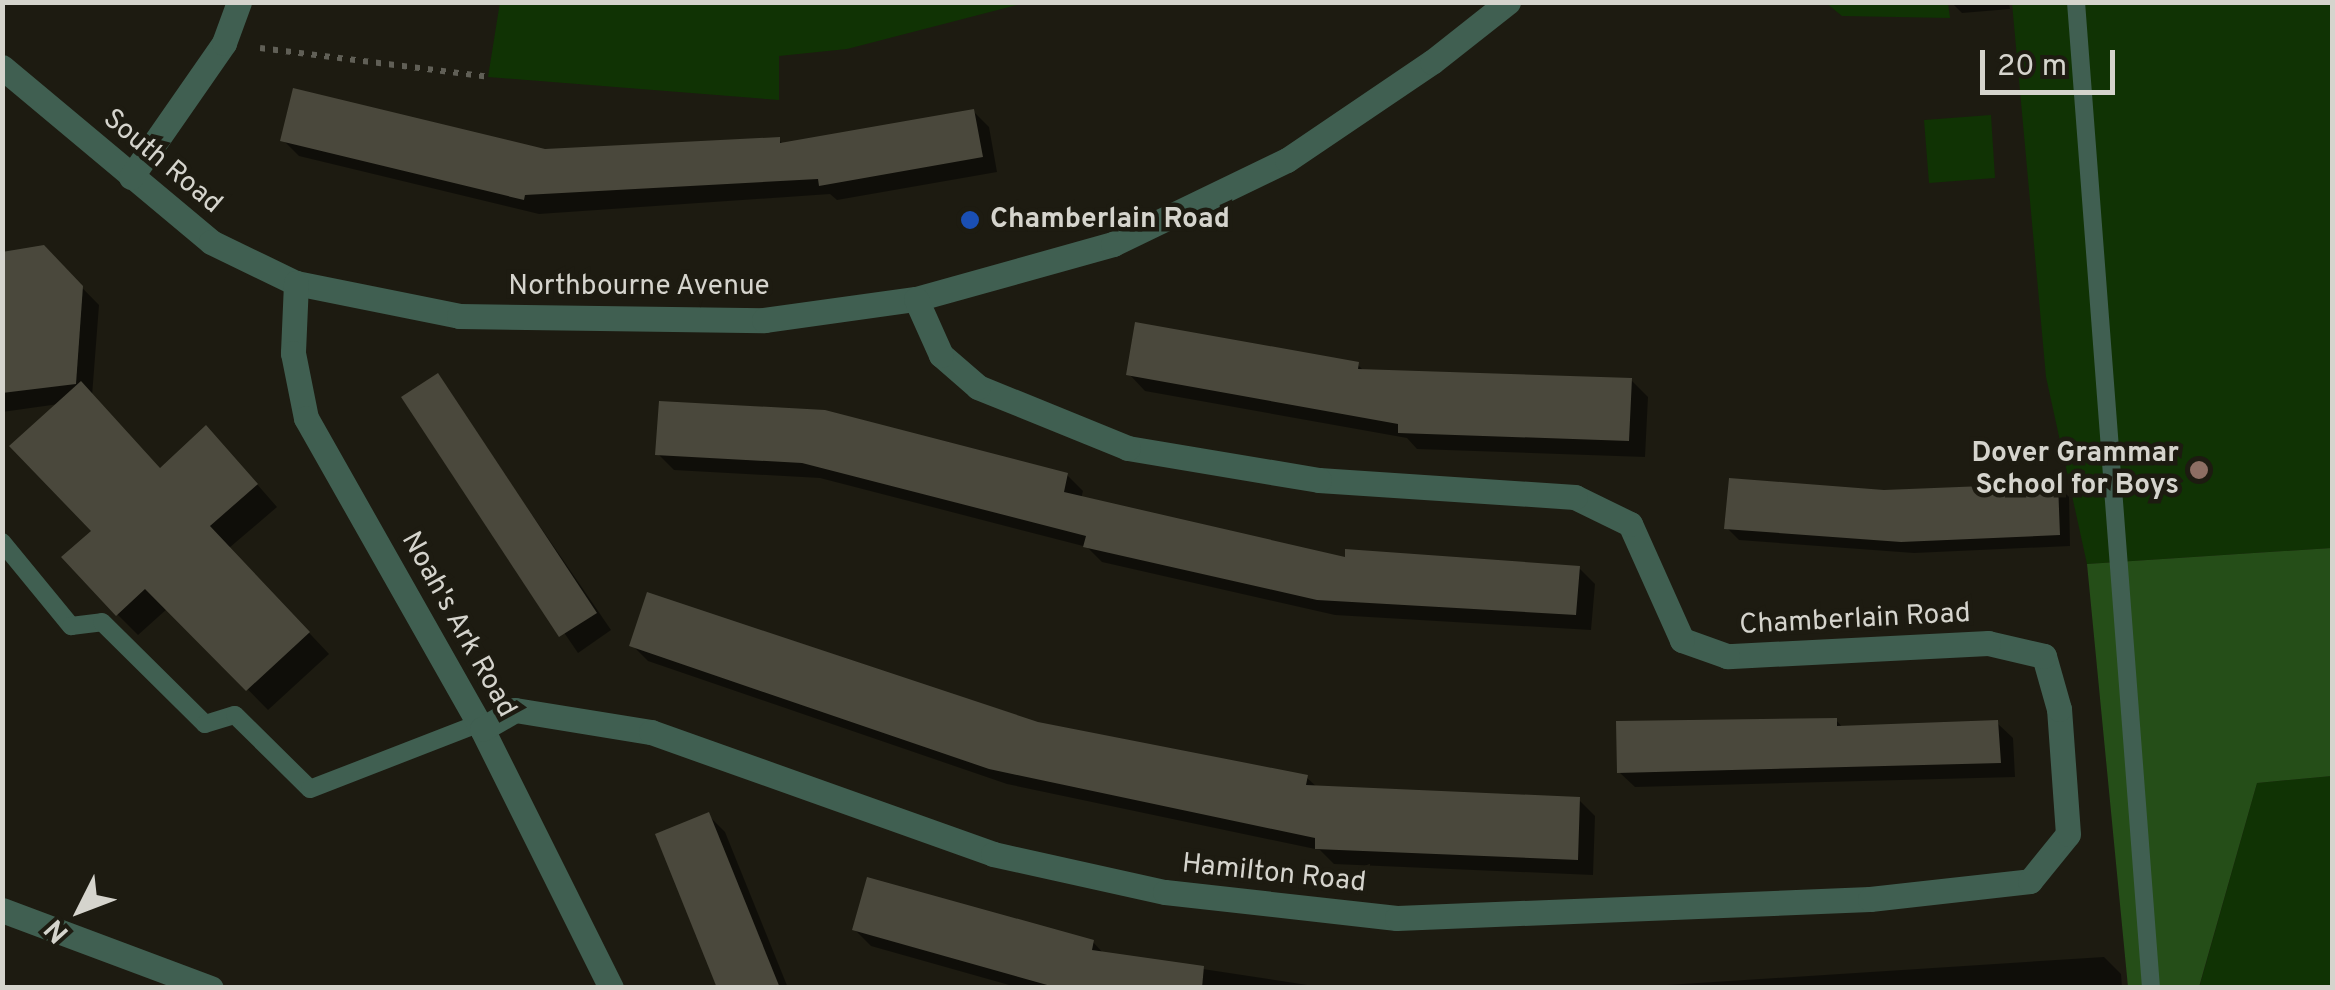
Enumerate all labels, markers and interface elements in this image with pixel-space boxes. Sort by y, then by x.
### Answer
scale bar [1985,30,2120,92]
text: 20 m [1997,49,2067,86]
street label: South Road [96,103,228,221]
place label: Chamberlain Road [990,203,1230,237]
marker: Chamberlain Road [959,209,981,231]
street label: Northbourne Avenue [508,270,770,304]
place label: Dover Grammar School for Boys [1972,437,2179,503]
marker: Dover Grammar School for Boys [2188,459,2210,481]
street label: Noah's Ark Road [393,526,523,724]
street label: Chamberlain Road [1739,597,1971,643]
street label: Hamilton Road [1180,848,1368,900]
north arrow [30,860,130,960]
text: N [38,911,78,950]

